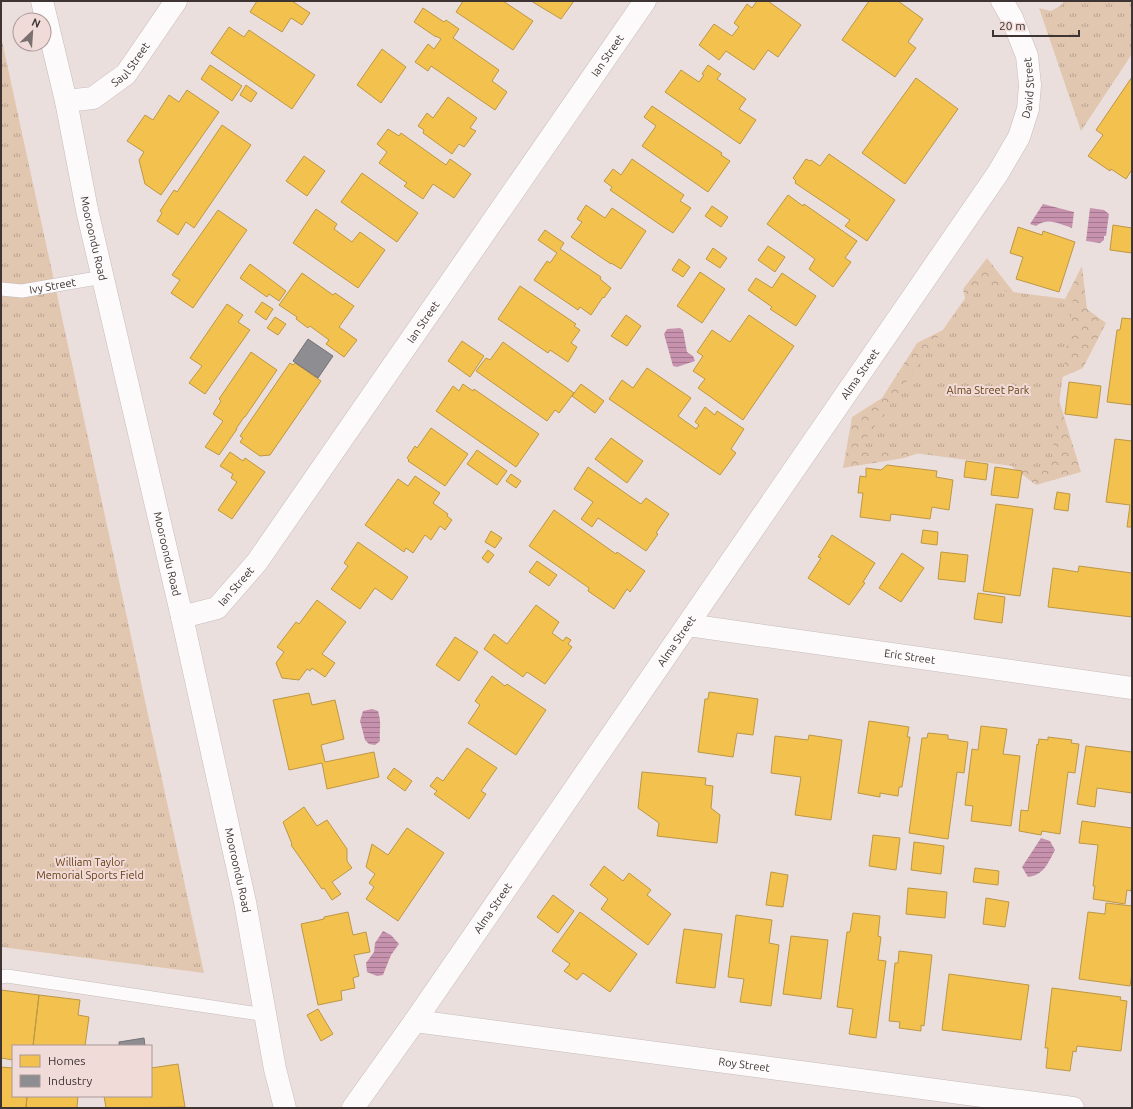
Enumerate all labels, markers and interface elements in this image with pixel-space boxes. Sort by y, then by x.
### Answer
north arrow [12,12,52,52]
scale bar [993,12,1079,38]
text: N [30,16,42,30]
text: 20 m [999,19,1026,32]
street label: Ian Street [589,32,626,79]
street label: Saul Street [109,40,152,89]
street label: David Street [1019,56,1036,120]
street label: Mooroondu Road [78,195,109,282]
street label: Ivy Street [28,276,77,296]
street label: Ian Street [404,298,442,345]
street label: Alma Street [838,346,882,401]
park label: Alma Street Park [947,384,1030,396]
street label: Mooroondu Road [152,510,183,597]
street label: Ian Street [216,564,257,608]
street label: Alma Street [655,613,698,668]
street label: Eric Street [883,647,937,666]
street label: Mooroondu Road [223,827,253,913]
park label: William Taylor Memorial Sports Field [36,856,144,881]
street label: Alma Street [471,880,515,935]
legend [12,1045,152,1097]
text: Homes [48,1054,86,1067]
street label: Roy Street [718,1055,771,1074]
text: Industry [48,1074,93,1087]

